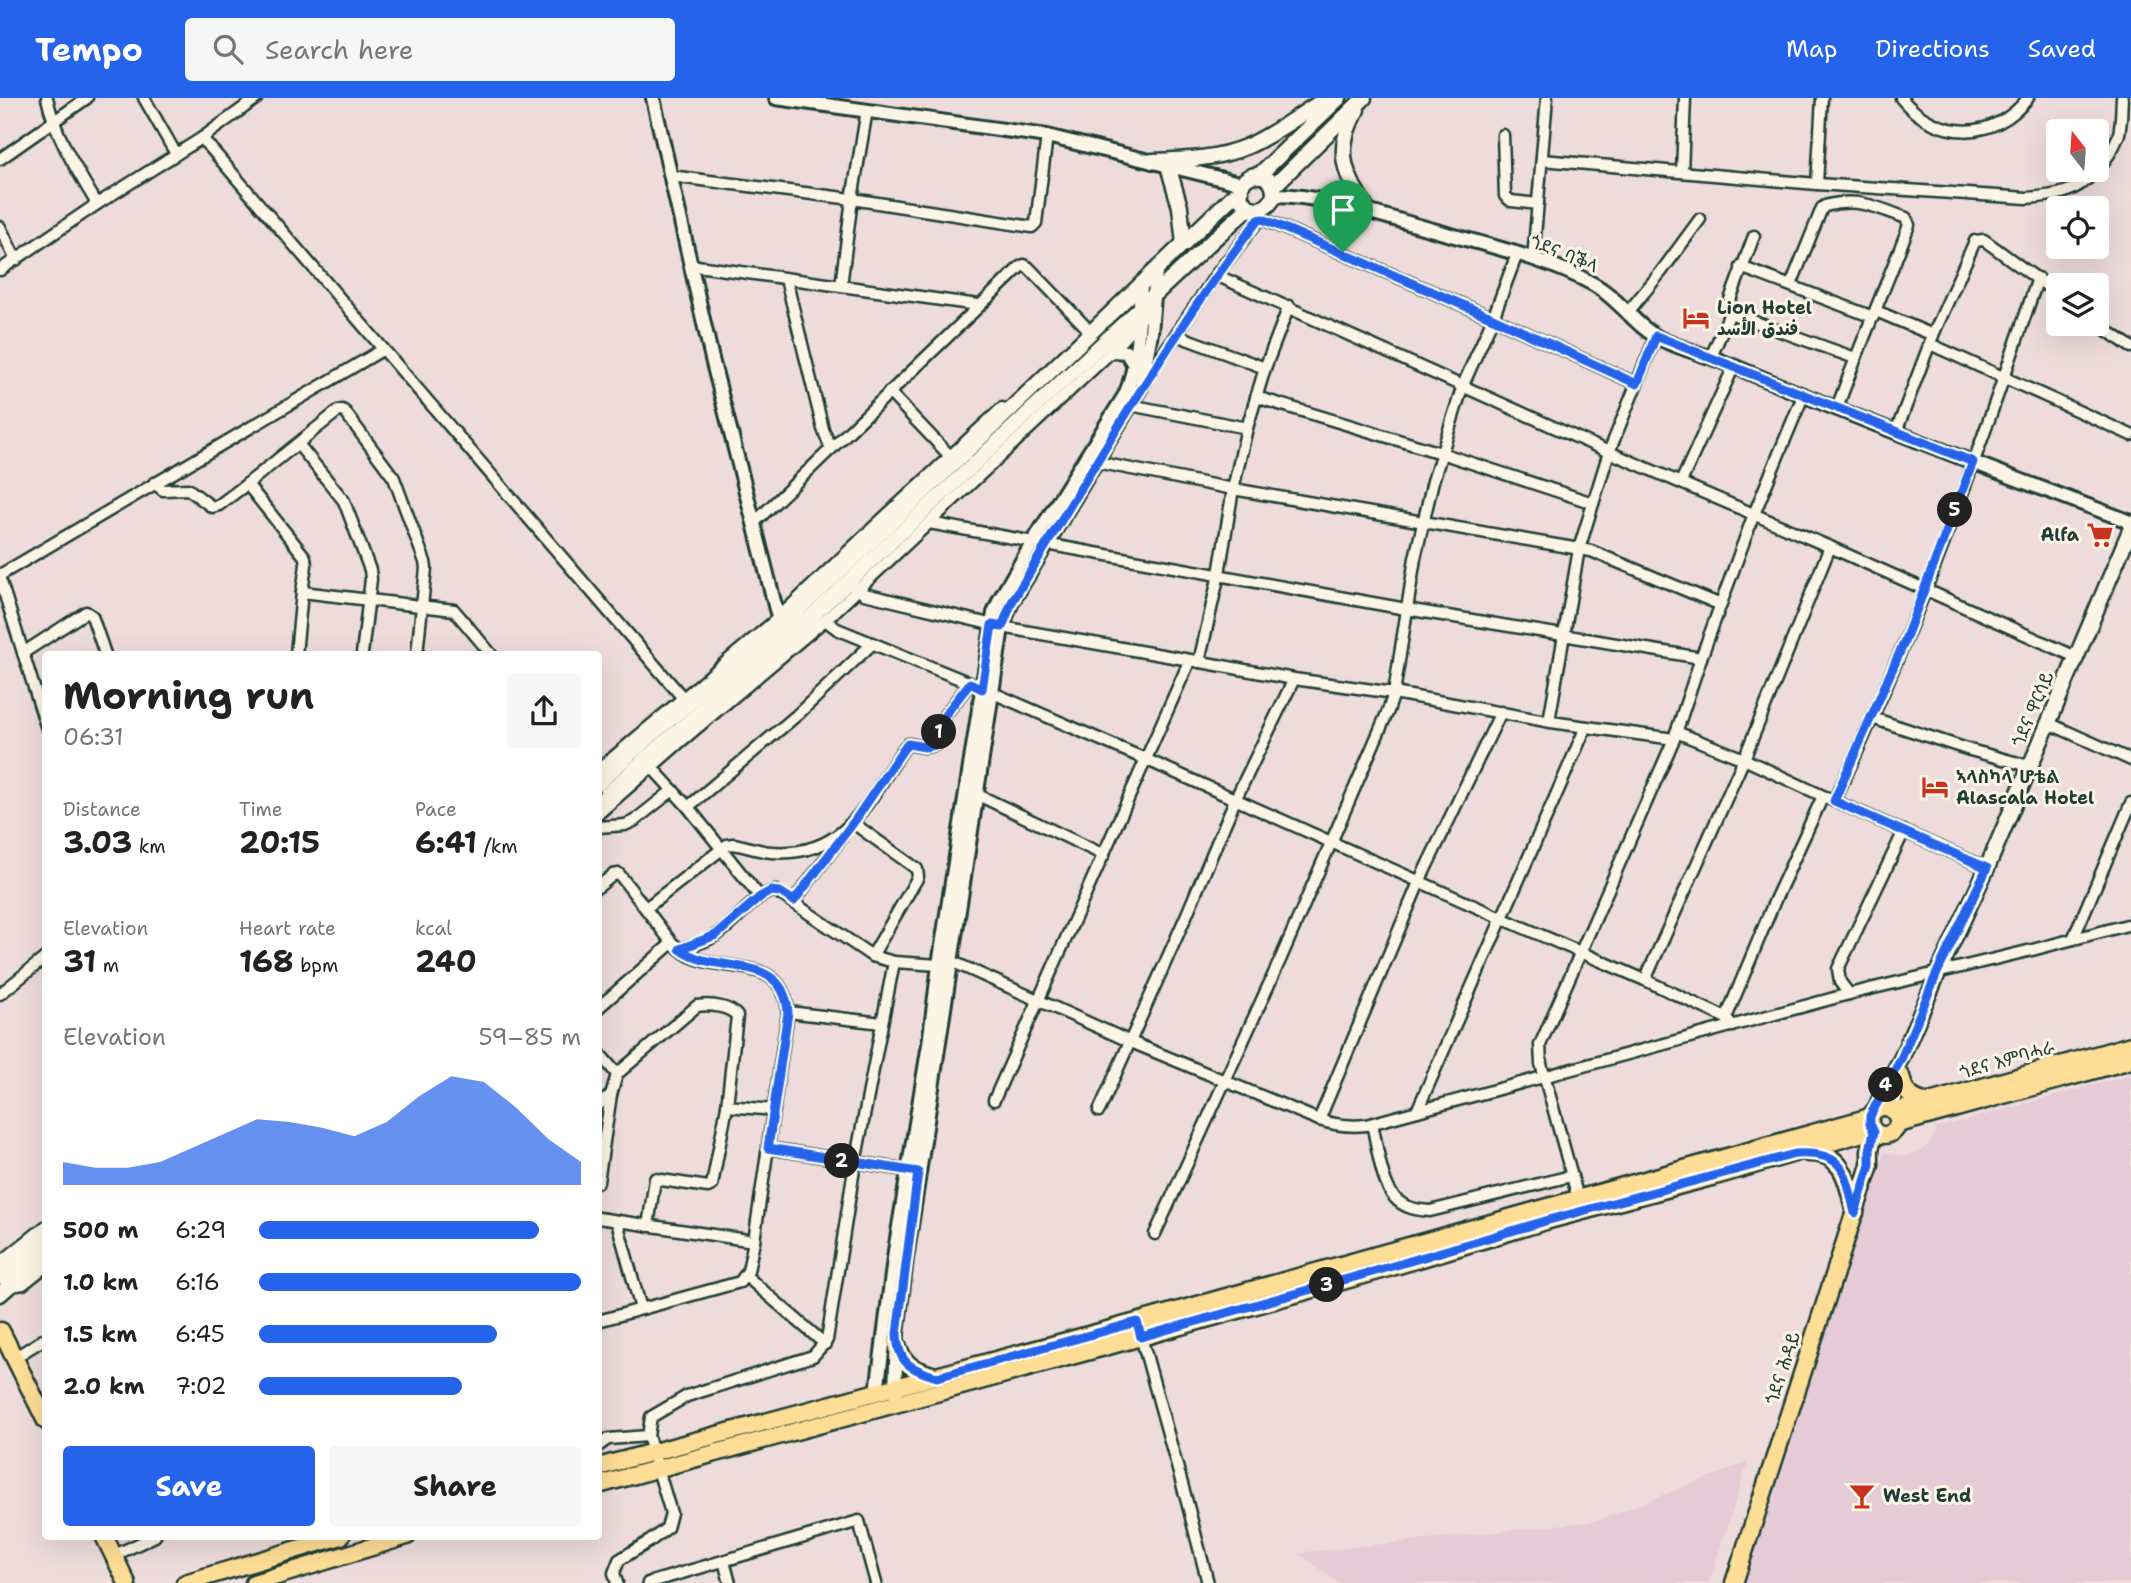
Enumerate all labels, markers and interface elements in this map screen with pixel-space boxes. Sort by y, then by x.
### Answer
search box [185,18,675,81]
text: Tempo [35,27,143,72]
icon: search [209,30,247,68]
text: Search here [265,32,414,67]
text: Map [1786,33,1837,65]
text: Directions [1875,33,1990,65]
text: Saved [2028,33,2096,65]
north arrow [2046,119,2109,182]
map controls [2046,119,2109,336]
pin [1313,180,1373,252]
icon: arrive [1324,191,1362,229]
button: locate [2046,196,2109,259]
street label: ጎደና ባቕላ [1527,230,1601,278]
button: layers [2046,273,2109,336]
place label: Lion Hotel فندق الأسد [1717,296,1812,341]
hotel icon: Lion Hotel فندق الأسد [1681,303,1711,333]
pin: 5 [1938,492,1972,528]
text: 5 [1949,497,1960,522]
supermarket icon: Alfa [2085,520,2115,550]
place label: Alfa [2040,523,2080,547]
street label: ጎደና ዋርሳይ [2006,667,2060,751]
text: Morning run [63,670,314,721]
button: share [507,674,581,748]
pin: 1 [922,714,956,750]
text: 1 [934,719,943,744]
text: 06:31 [63,722,124,752]
place label: ኣላስካላ ሆቴል Alascala Hotel [1956,765,2094,810]
hotel icon: ኣላስካላ ሆቴል Alascala Hotel [1920,772,1950,802]
text: Distance [63,797,141,822]
text: Time [239,797,283,822]
text: Pace [415,797,457,822]
text: 3.03 [63,822,132,863]
text: 20:15 [239,822,320,863]
text: 6:41 [415,822,477,863]
text: km [132,834,166,859]
text: /km [477,834,518,859]
text: Elevation [63,916,148,941]
text: Heart rate [239,916,336,941]
text: kcal [415,916,452,941]
text: 31 [63,941,96,982]
text: 168 [239,941,294,982]
text: 240 [415,941,477,982]
text: m [96,953,119,978]
text: bpm [294,953,338,978]
text: Elevation [63,1022,166,1052]
text: 59–85 m [479,1022,581,1052]
street label: ጎደና እምባሓራ [1957,1035,2057,1085]
pin: 4 [1868,1068,1904,1102]
text: 4 [1879,1072,1892,1097]
pin: 2 [824,1144,860,1178]
text: 2 [835,1148,848,1173]
text: 500 m [63,1215,138,1245]
text: 6:29 [175,1215,226,1245]
text: 1.0 km [63,1267,138,1297]
text: 6:16 [175,1267,220,1297]
pin: 3 [1310,1268,1344,1302]
text: 3 [1320,1272,1333,1297]
text: 1.5 km [63,1319,137,1349]
text: 6:45 [175,1319,225,1349]
street label: ጎደና ሕዳይ [1760,1328,1806,1408]
text: 2.0 km [63,1371,145,1401]
text: 7:02 [175,1371,227,1401]
button: Save [63,1446,315,1526]
button: Share [329,1446,581,1526]
bar icon: West End [1847,1481,1877,1511]
place label: West End [1883,1484,1971,1508]

